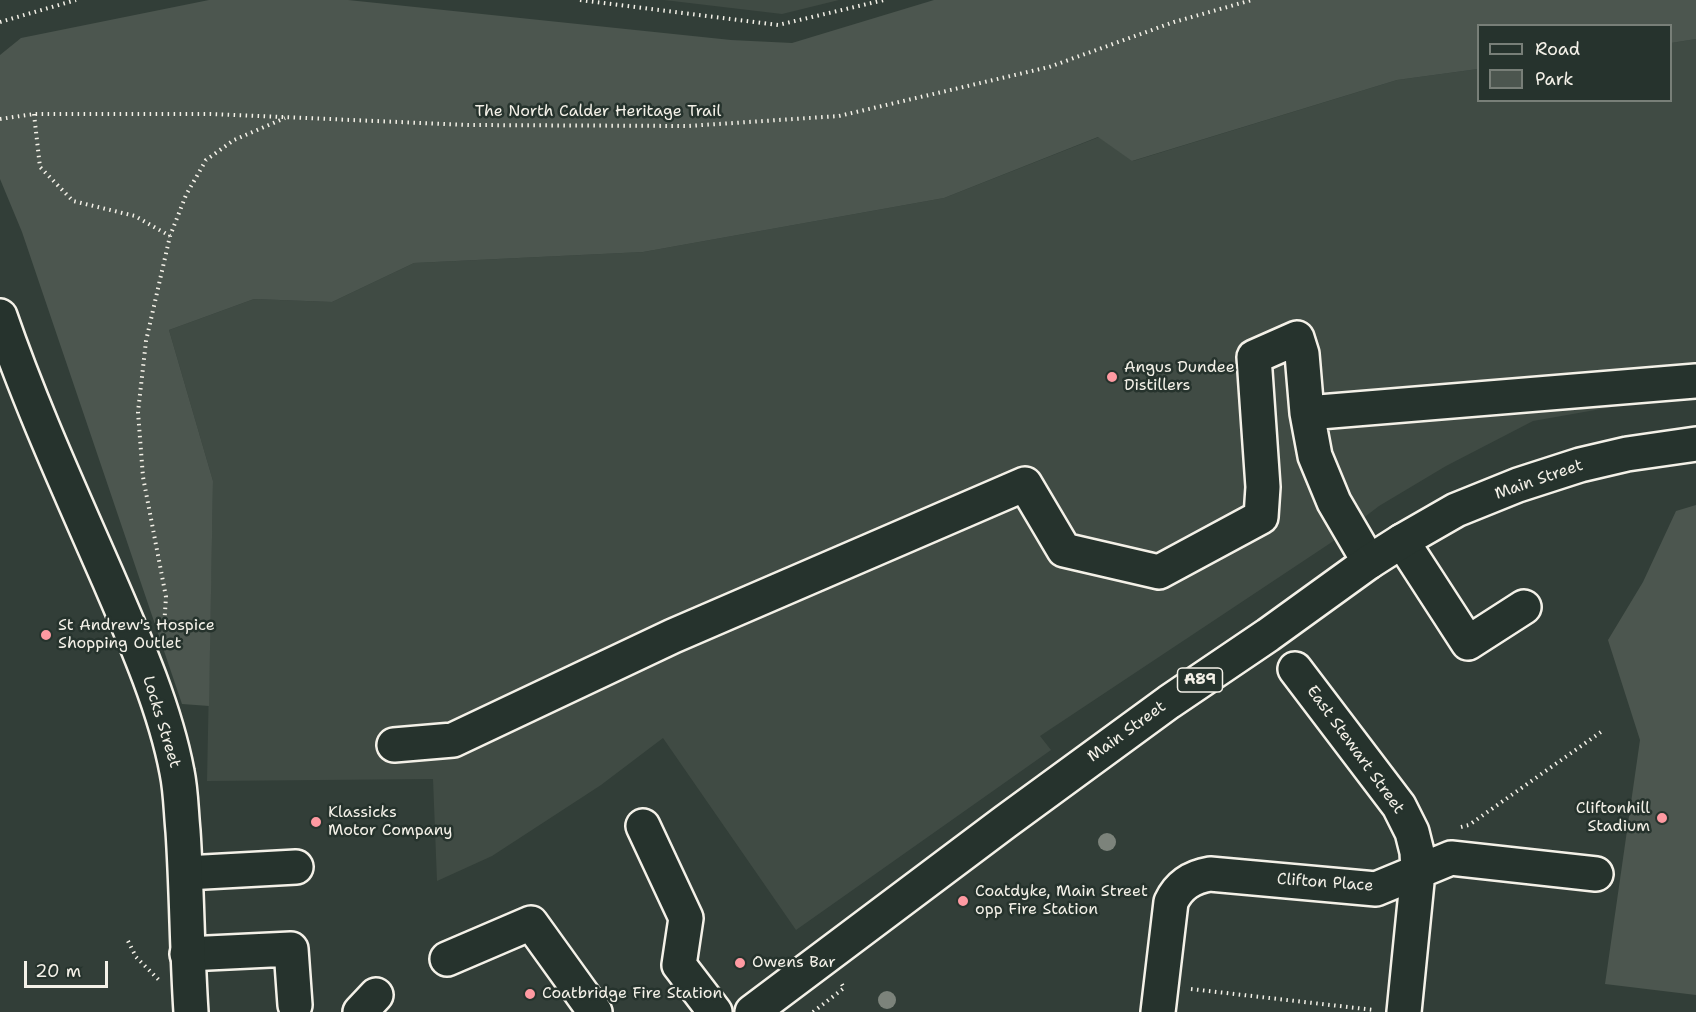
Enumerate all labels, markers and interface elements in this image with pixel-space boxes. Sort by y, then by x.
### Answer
legend [1477,24,1672,102]
text: Road [1535,37,1580,61]
text: Park [1535,67,1574,91]
street label: The North Calder Heritage Trail [475,102,721,122]
place label: Angus Dundee Distillers [1124,358,1235,396]
marker: Angus Dundee Distillers [1105,370,1119,384]
street label: Main Street [1492,456,1586,504]
place label: St Andrew's Hospice Shopping Outlet [58,616,215,654]
marker: St Andrew's Hospice Shopping Outlet [39,628,53,642]
road number: A89 [1178,668,1222,692]
street label: Locks Street [138,674,184,770]
street label: East Stewart Street [1302,682,1408,818]
street label: Main Street [1084,697,1170,767]
place label: Cliftonhill Stadium [1576,799,1650,837]
place label: Klassicks Motor Company [328,803,453,841]
marker: Cliftonhill Stadium [1655,811,1669,825]
marker: Klassicks Motor Company [309,815,323,829]
street label: Clifton Place [1276,870,1374,896]
place label: Coatdyke, Main Street opp Fire Station [975,882,1148,920]
marker: Coatdyke, Main Street opp Fire Station [956,894,970,908]
scale bar [27,949,111,987]
place label: Owens Bar [752,953,836,973]
marker: Owens Bar [733,956,747,970]
text: 20 m [35,959,81,983]
place label: Coatbridge Fire Station [542,984,722,1004]
marker: Coatbridge Fire Station [523,987,537,1001]

